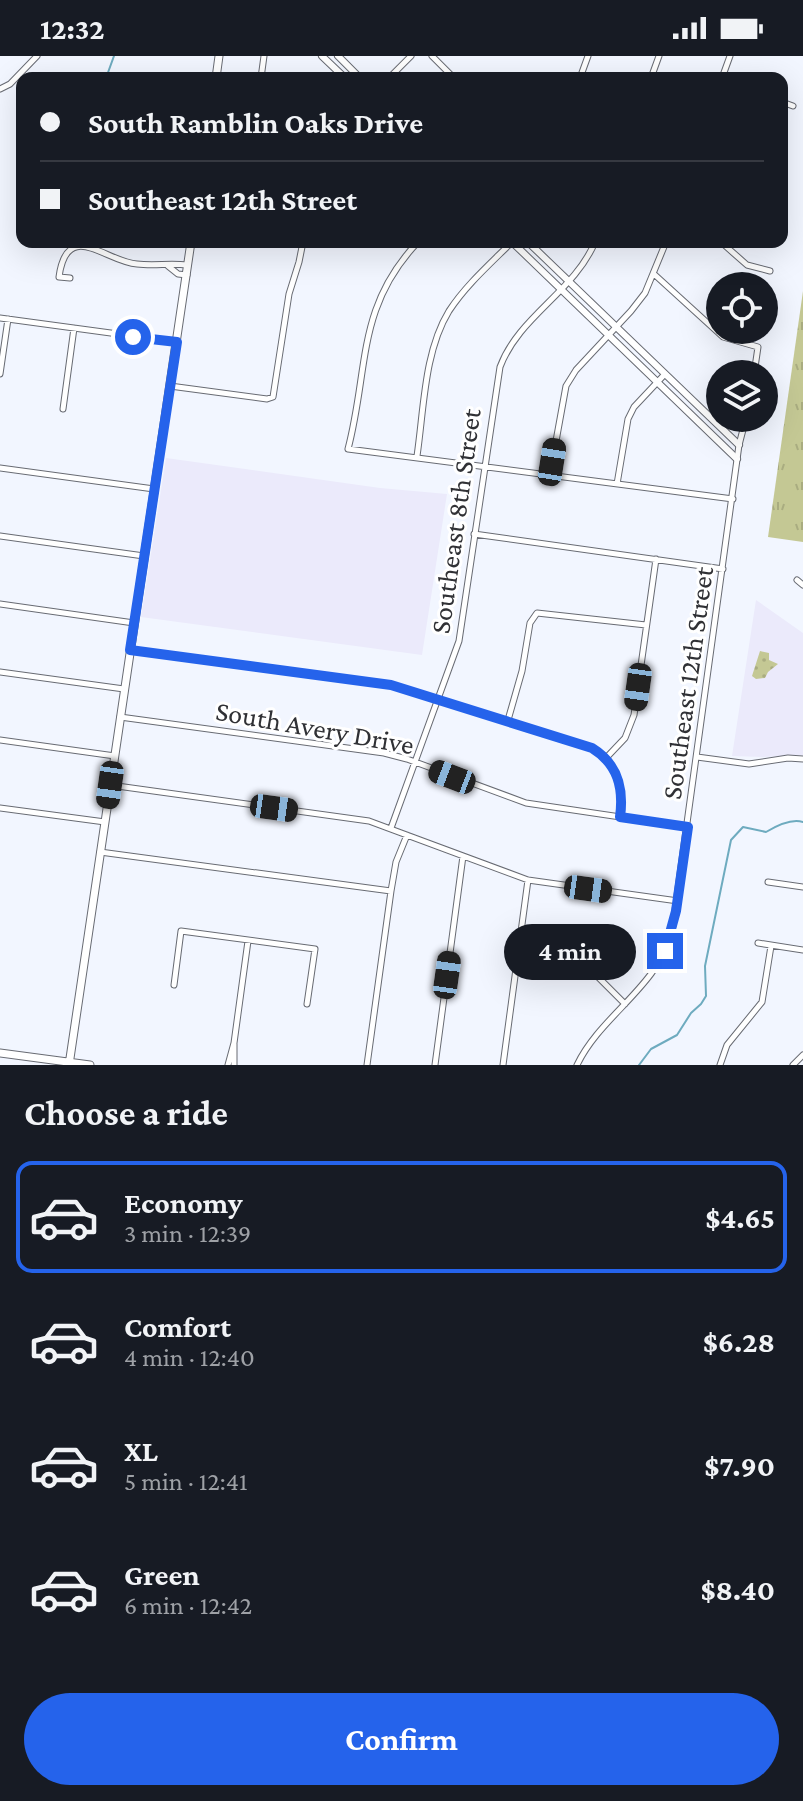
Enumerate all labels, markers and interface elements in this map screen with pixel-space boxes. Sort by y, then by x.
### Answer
text: 12:32 [40,12,105,45]
text: South Ramblin Oaks Drive [88,106,423,139]
text: Southeast 12th Street [88,183,357,216]
map controls [706,272,778,432]
button: locate [706,272,778,344]
route start [115,319,151,355]
button: layers [706,360,778,432]
street label: Southeast 8th Street [424,406,487,636]
car [536,436,568,488]
street label: Southeast 12th Street [656,564,719,801]
car [623,662,653,712]
street label: South Avery Drive [213,695,416,760]
car [425,757,479,797]
car [95,760,125,810]
car [249,793,299,823]
car [563,874,613,904]
callout: 4 min [505,923,637,979]
route end [647,933,683,969]
text: 4 min [538,937,602,966]
car [432,950,462,1000]
text: Choose a ride [24,1093,228,1133]
icon: car [28,1181,100,1253]
text: Economy [124,1186,243,1219]
text: $4.65 [705,1201,775,1234]
text: 3 min · 12:39 [124,1219,251,1248]
icon: car [28,1305,100,1377]
text: Comfort [124,1310,231,1343]
text: $6.28 [703,1325,775,1358]
text: 4 min · 12:40 [124,1343,255,1372]
icon: car [28,1429,100,1501]
text: XL [124,1434,158,1467]
text: $7.90 [704,1449,775,1482]
text: 5 min · 12:41 [124,1467,248,1496]
icon: car [28,1553,100,1625]
text: Green [124,1558,200,1591]
text: $8.40 [700,1573,775,1606]
text: 6 min · 12:42 [124,1591,252,1620]
button: Confirm [24,1693,779,1785]

